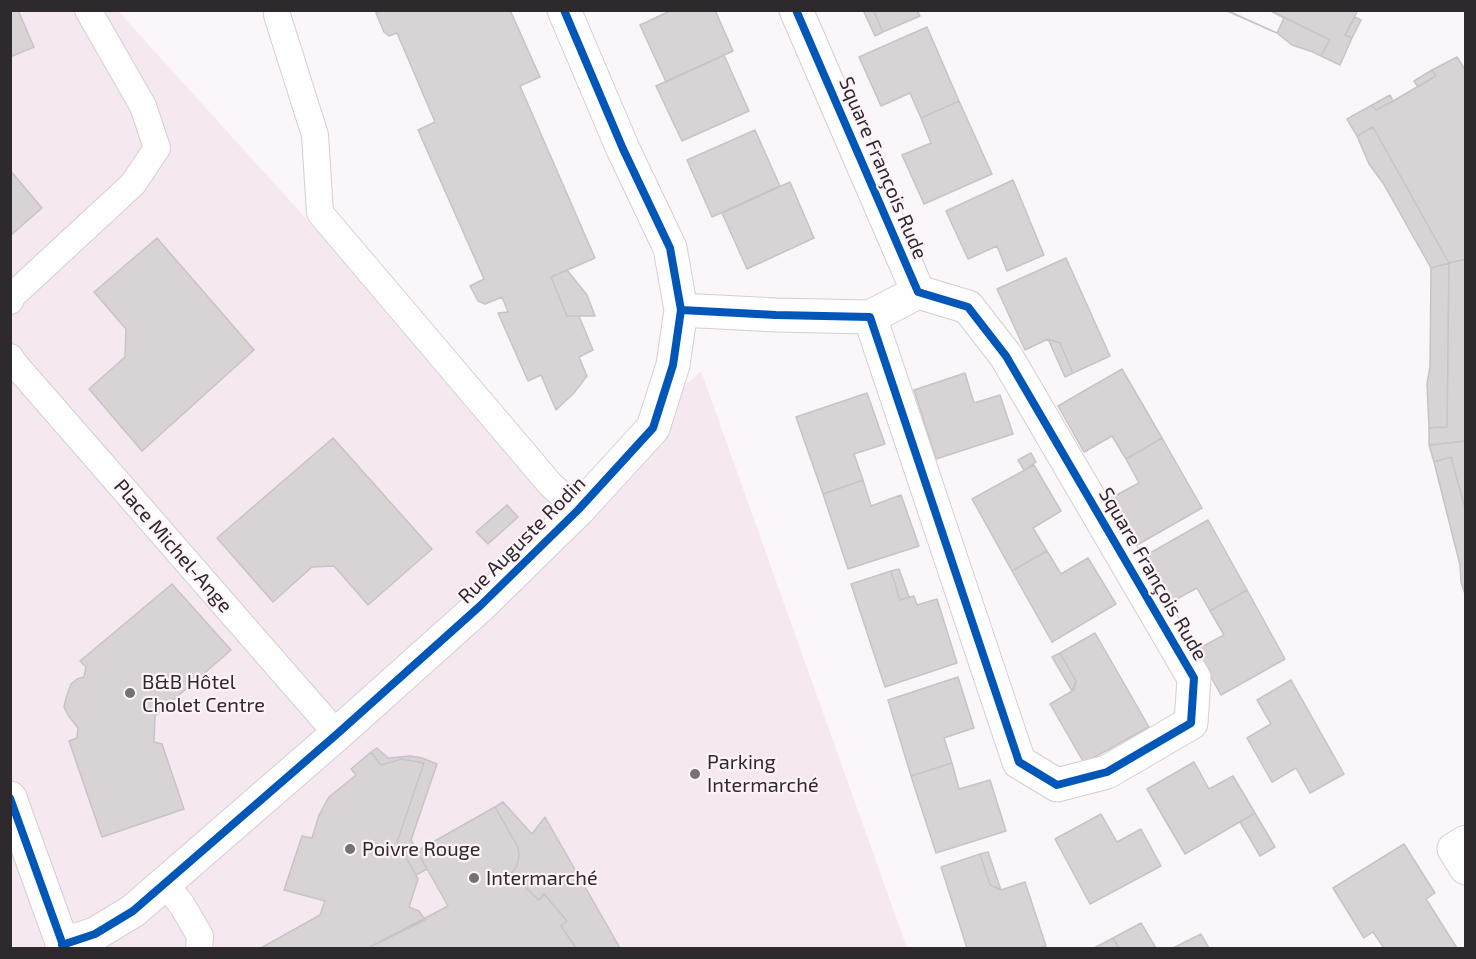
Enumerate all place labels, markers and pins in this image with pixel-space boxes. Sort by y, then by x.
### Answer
place label: B&B Hôtel Cholet Centre [142,670,265,717]
marker: B&B Hôtel Cholet Centre [123,686,137,700]
place label: Parking Intermarché [707,750,819,797]
marker: Parking Intermarché [688,767,702,781]
place label: Poivre Rouge [362,837,480,861]
marker: Poivre Rouge [343,842,357,856]
place label: Intermarché [486,866,598,890]
marker: Intermarché [467,871,481,885]

